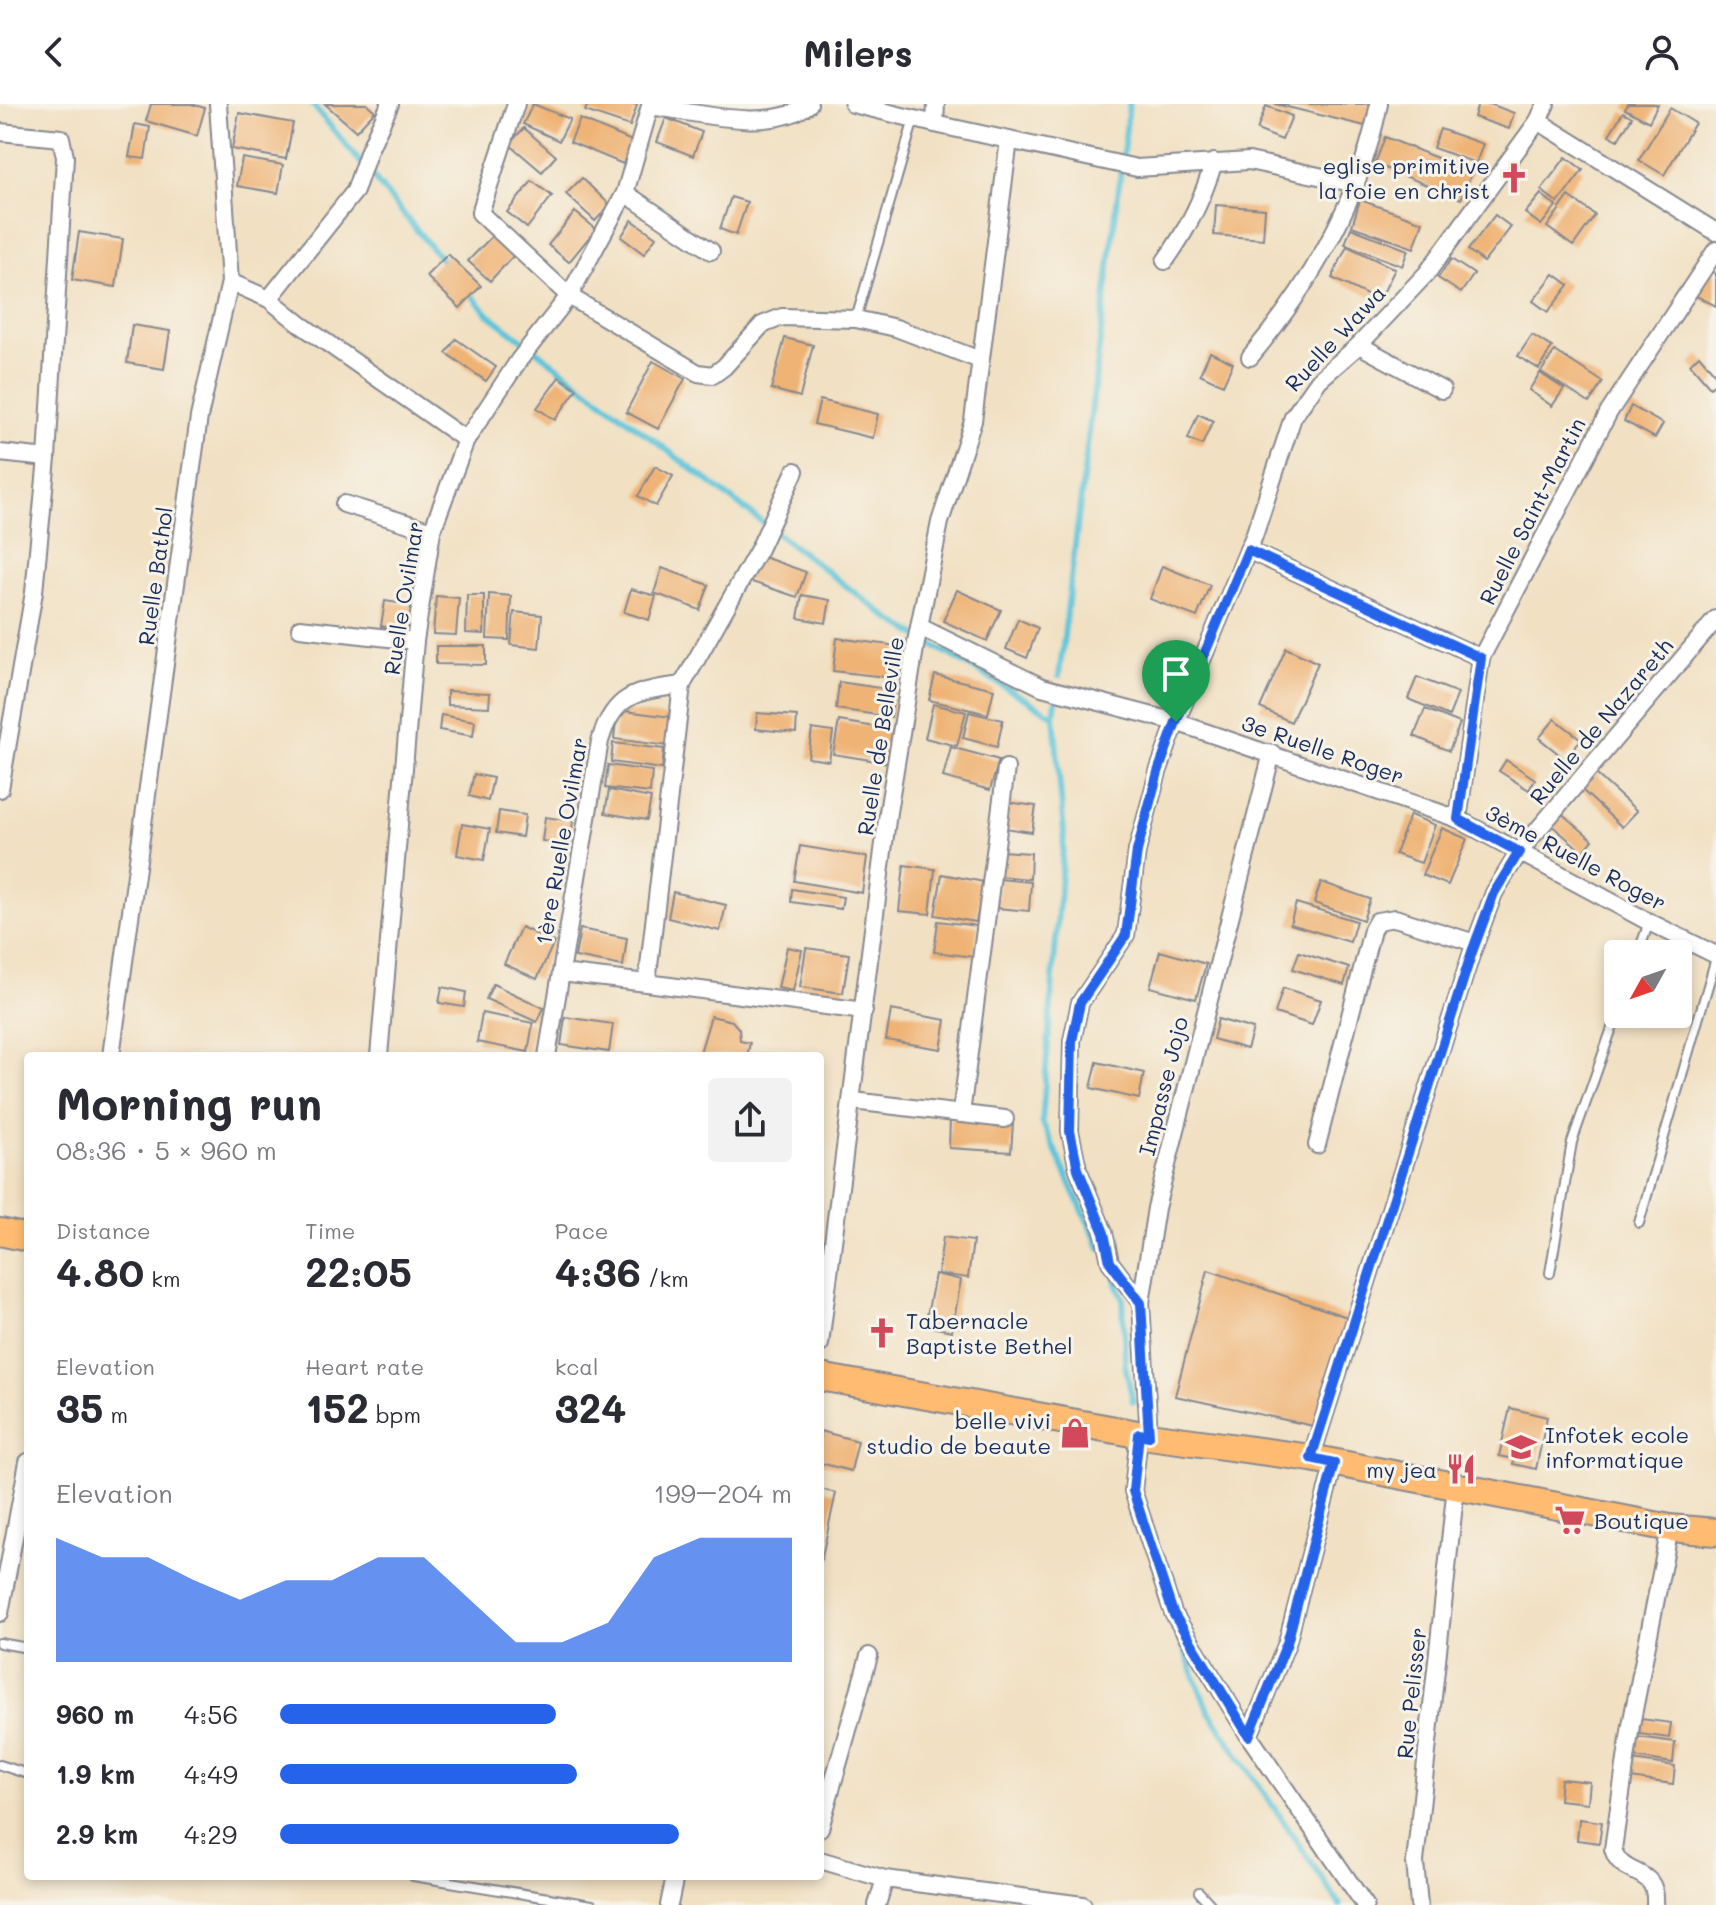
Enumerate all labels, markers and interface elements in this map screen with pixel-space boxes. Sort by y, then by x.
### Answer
text: Milers [803,29,913,76]
icon: back [32,30,76,74]
icon: person [1640,30,1684,74]
place label: eglise primitive la foie en christ [1318,151,1490,205]
church icon: eglise primitive la foie en christ [1497,161,1531,195]
street label: Ruelle Wawa [1278,279,1392,397]
street label: Ruelle Saint-Martin [1472,412,1592,610]
street label: Ruelle Bathol [131,505,179,647]
street label: Ruelle Ovilmar [377,519,429,677]
street label: Ruelle de Nazareth [1523,632,1679,810]
street label: Ruelle de Belleville [850,634,910,838]
pin [1142,640,1210,722]
icon: arrive [1154,652,1198,696]
street label: 3e Ruelle Roger [1238,708,1408,790]
street label: 1ère Ruelle Ovilmar [528,735,594,947]
street label: 3ème Ruelle Roger [1481,797,1671,917]
north arrow [1604,940,1692,1028]
map controls [1604,940,1692,1028]
street label: Impasse Jojo [1132,1014,1194,1158]
text: Morning run [56,1074,322,1131]
button: share [708,1078,792,1162]
text: 08:36 · 5 × 960 m [56,1133,277,1167]
text: Distance [56,1216,151,1245]
text: Time [305,1216,355,1245]
text: Pace [555,1216,608,1245]
text: 4.80 [56,1245,144,1297]
text: 22:05 [305,1245,412,1297]
text: 4:36 [555,1245,641,1297]
text: km [144,1264,180,1293]
text: /km [641,1264,689,1293]
place label: Tabernacle Baptiste Bethel [906,1306,1073,1360]
church icon: Tabernacle Baptiste Bethel [865,1316,899,1350]
text: Elevation [56,1352,155,1381]
text: Heart rate [305,1352,424,1381]
text: kcal [555,1352,599,1381]
text: 35 [56,1381,103,1433]
text: 152 [305,1381,369,1433]
text: 324 [555,1381,626,1433]
text: m [103,1400,128,1429]
text: bpm [369,1400,421,1429]
place label: belle vivi studio de beaute [867,1406,1051,1460]
shop icon: belle vivi studio de beaute [1058,1416,1092,1450]
place label: Infotek ecole informatique [1545,1420,1689,1474]
school or university icon: Infotek ecole informatique [1504,1430,1538,1464]
restaurant icon: my jea [1444,1452,1478,1486]
place label: my jea [1366,1455,1437,1484]
text: Elevation [56,1476,173,1510]
text: 199–204 m [654,1476,792,1510]
supermarket icon: Boutique [1553,1503,1587,1537]
place label: Boutique [1594,1506,1689,1535]
street label: Rue Pelisser [1390,1626,1432,1760]
text: 960 m [56,1697,134,1731]
text: 4:56 [184,1697,238,1731]
text: 1.9 km [56,1757,135,1791]
text: 4:49 [184,1757,238,1791]
text: 2.9 km [56,1817,138,1851]
text: 4:29 [184,1817,237,1851]

